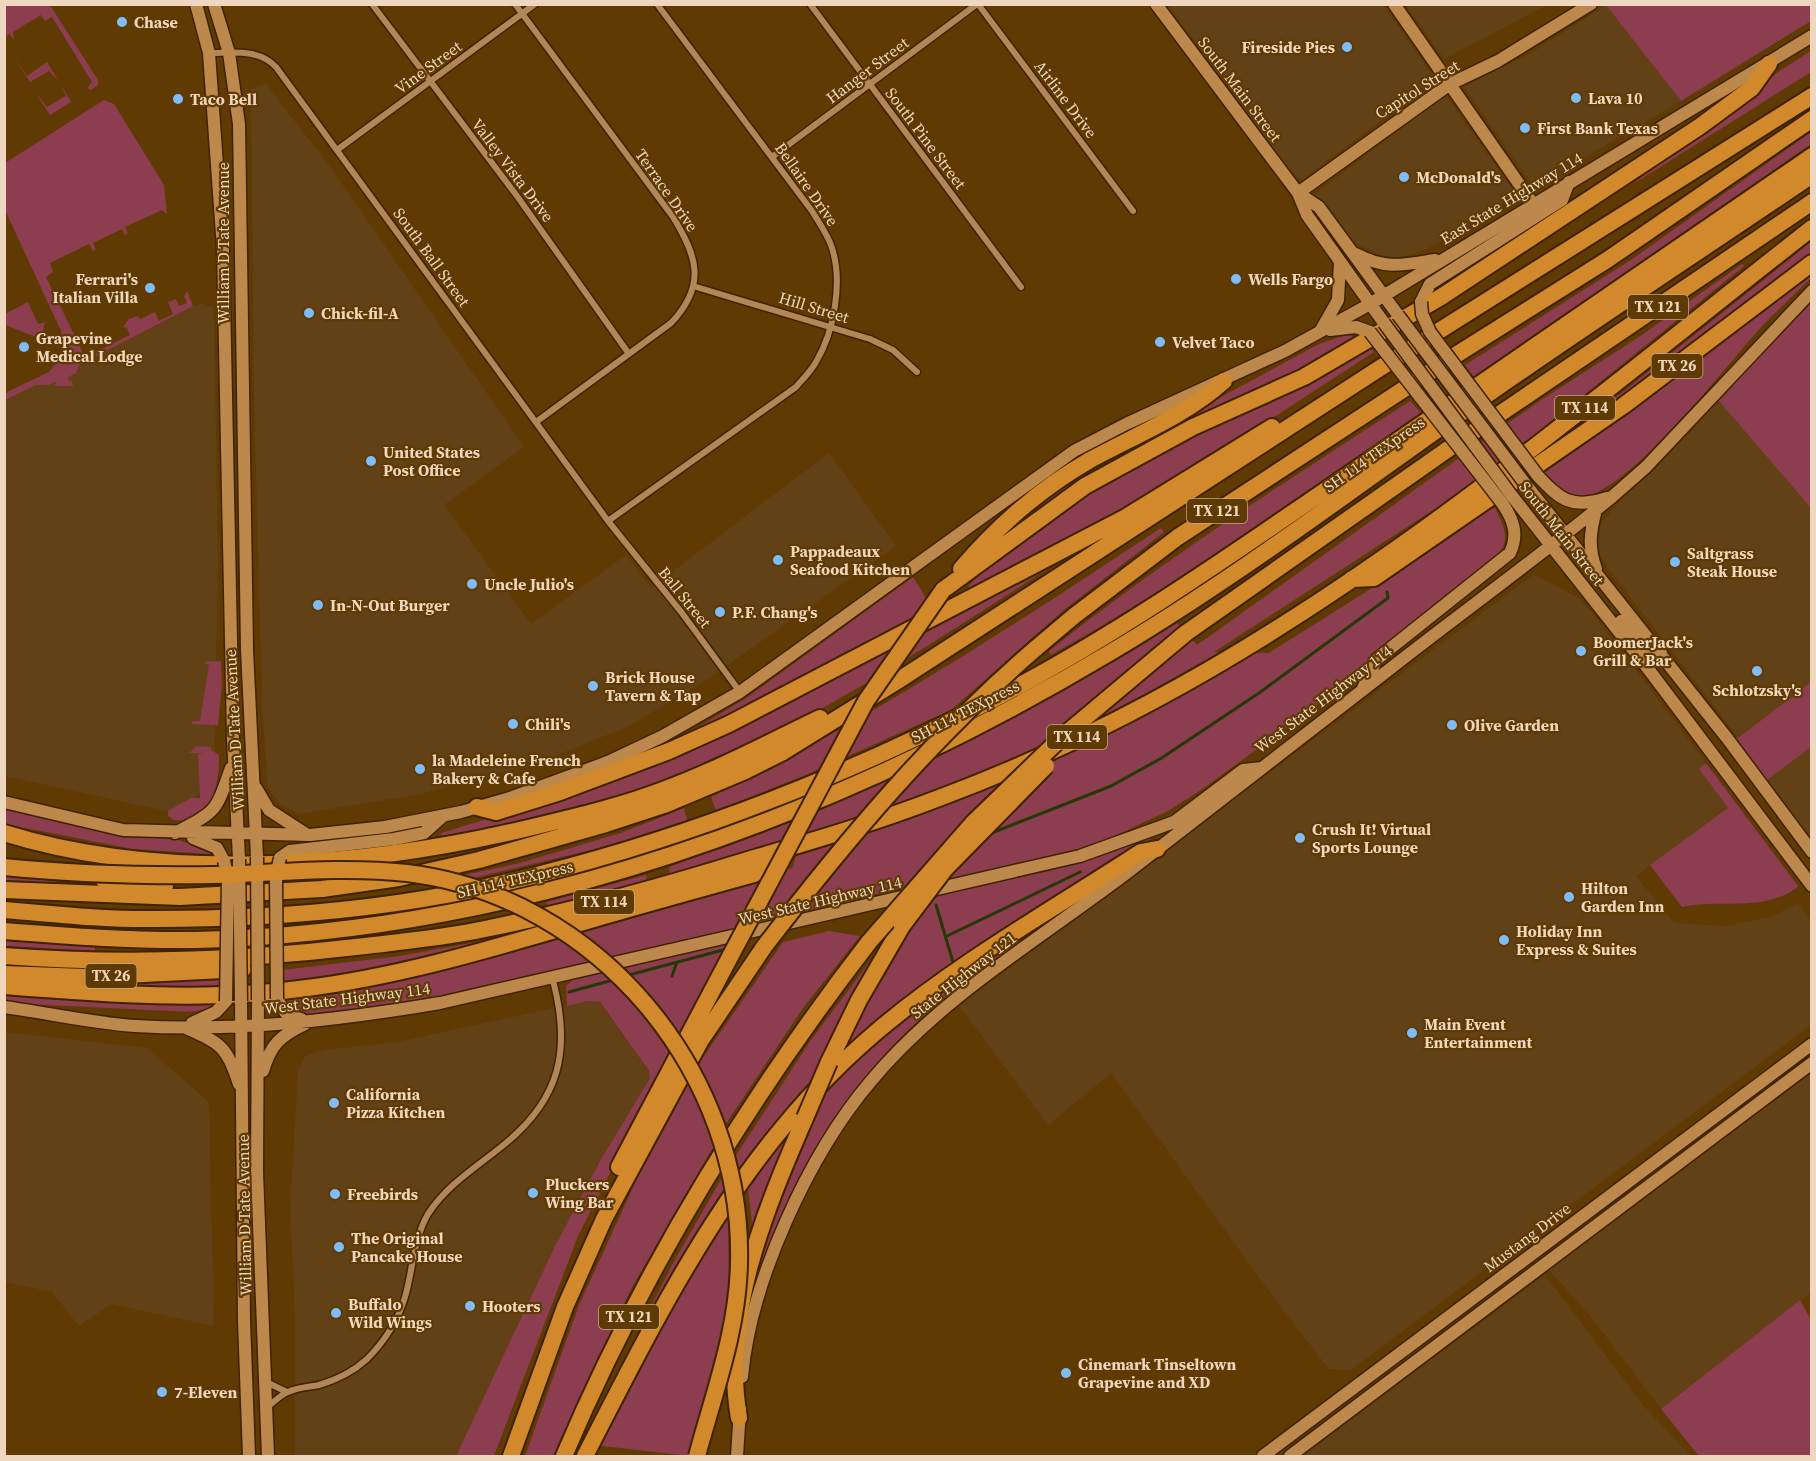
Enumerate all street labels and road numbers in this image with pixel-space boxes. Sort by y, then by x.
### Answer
street label: Hanger Street [821,31,913,108]
street label: South Main Street [1193,32,1287,147]
street label: Vine Street [390,35,467,99]
street label: Capitol Street [1371,54,1464,124]
street label: Airline Drive [1030,56,1102,142]
street label: South Pine Street [881,83,972,194]
street label: Valley Vista Drive [467,114,559,226]
street label: Bellaire Drive [770,138,844,230]
street label: Terrace Drive [630,144,704,236]
street label: East State Highway 114 [1436,147,1586,249]
street label: William D Tate Avenue [212,162,234,324]
street label: South Ball Street [389,203,476,312]
street label: Hill Street [776,286,852,328]
road number: TX 121 [1628,295,1688,319]
road number: TX 26 [1652,354,1702,378]
road number: TX 114 [1555,396,1615,420]
street label: SH 114 TEXpress [1319,411,1429,497]
street label: South Main Street [1514,476,1610,590]
road number: TX 121 [1187,499,1247,523]
street label: Ball Street [654,562,717,633]
street label: West State Highway 114 [1250,640,1396,758]
street label: William D Tate Avenue [219,649,249,811]
street label: SH 114 TEXpress [907,674,1023,748]
road number: TX 114 [1047,725,1107,749]
street label: SH 114 TEXpress [455,855,575,903]
street label: West State Highway 114 [736,870,904,930]
road number: TX 114 [574,890,634,914]
street label: State Highway 121 [905,927,1021,1023]
road number: TX 26 [86,964,136,988]
street label: West State Highway 114 [263,977,431,1019]
street label: William D Tate Avenue [232,1134,256,1296]
street label: Mustang Drive [1479,1197,1575,1277]
road number: TX 121 [599,1305,659,1329]

